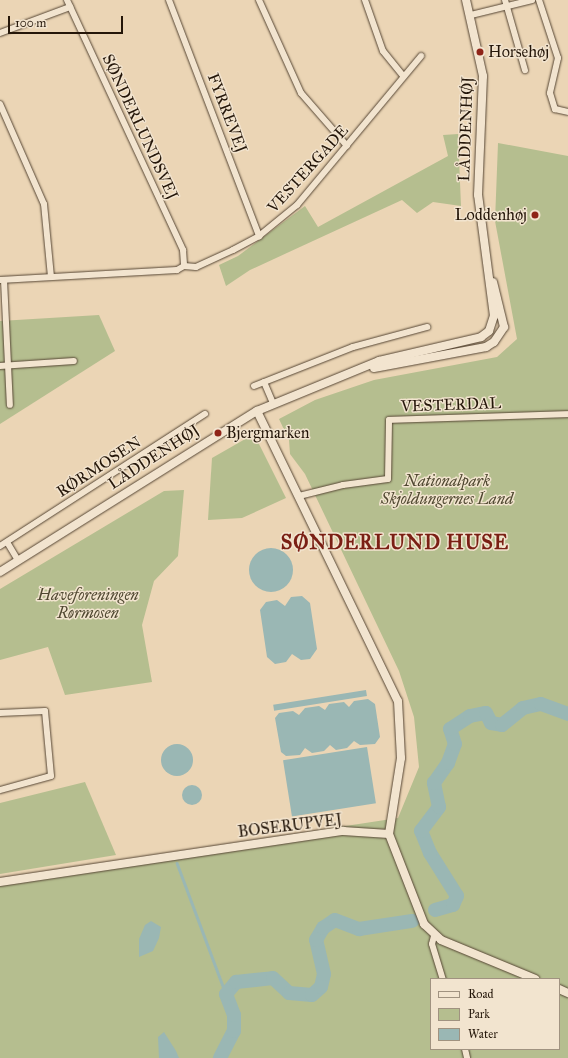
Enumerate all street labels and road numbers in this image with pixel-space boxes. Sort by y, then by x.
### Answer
street label: SØNDERLUNDSVEJ [98,51,182,203]
street label: FYRREVEJ [203,70,251,156]
street label: LÅDDENHØJ [455,76,477,182]
street label: VESTERGADE [264,121,352,217]
street label: VESTERDAL [400,394,502,416]
street label: LÅDDENHØJ [105,420,203,494]
street label: RØRMOSEN [53,433,145,501]
street label: BOSERUPVEJ [237,810,343,842]

